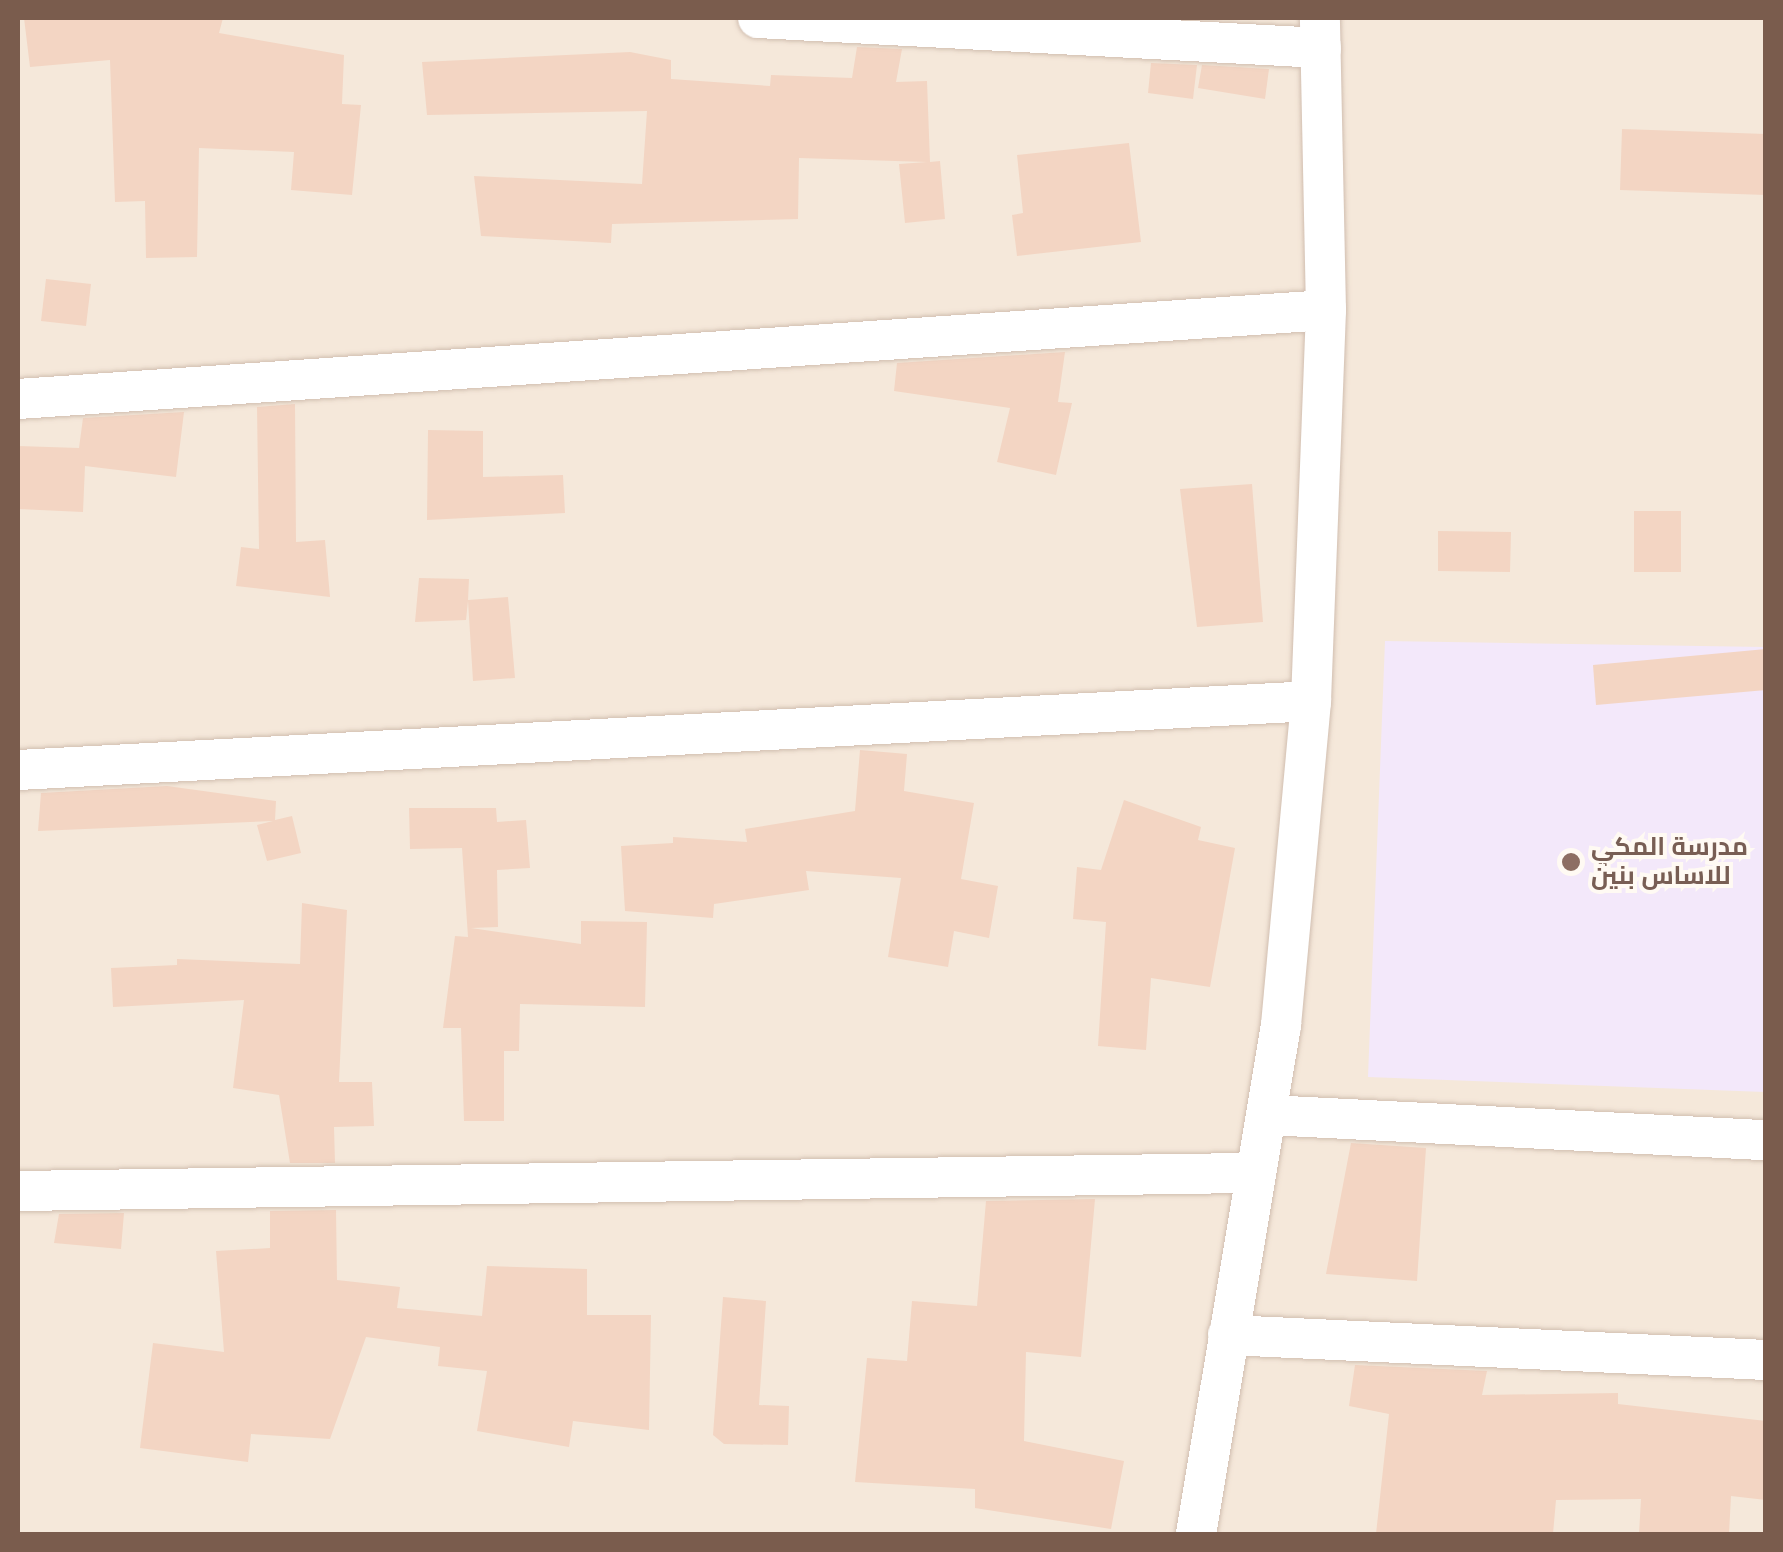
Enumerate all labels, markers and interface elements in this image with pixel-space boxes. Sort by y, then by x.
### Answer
place label: مدرسة المكي للاساس بنين [1591,833,1748,892]
marker: مدرسة المكي للاساس بنين [1560,851,1582,873]

